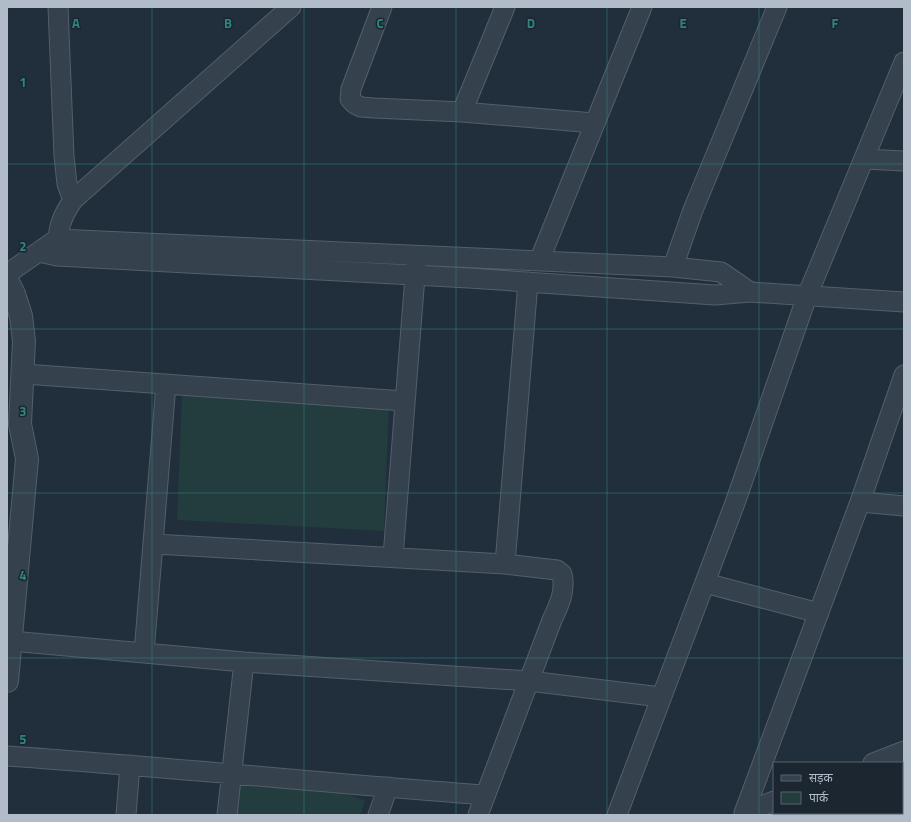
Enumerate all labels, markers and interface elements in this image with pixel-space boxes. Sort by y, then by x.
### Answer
text: A [72,13,80,33]
text: B [224,13,232,33]
text: C [376,13,384,33]
text: D [527,13,535,33]
text: E [679,13,687,33]
text: F [832,13,839,33]
text: 1 [19,72,27,92]
text: 2 [19,236,27,256]
text: 3 [19,401,27,421]
text: 4 [19,565,27,585]
text: 5 [19,729,27,749]
legend [773,762,903,814]
text: सड़क [809,768,834,787]
text: पार्क [809,788,829,807]

